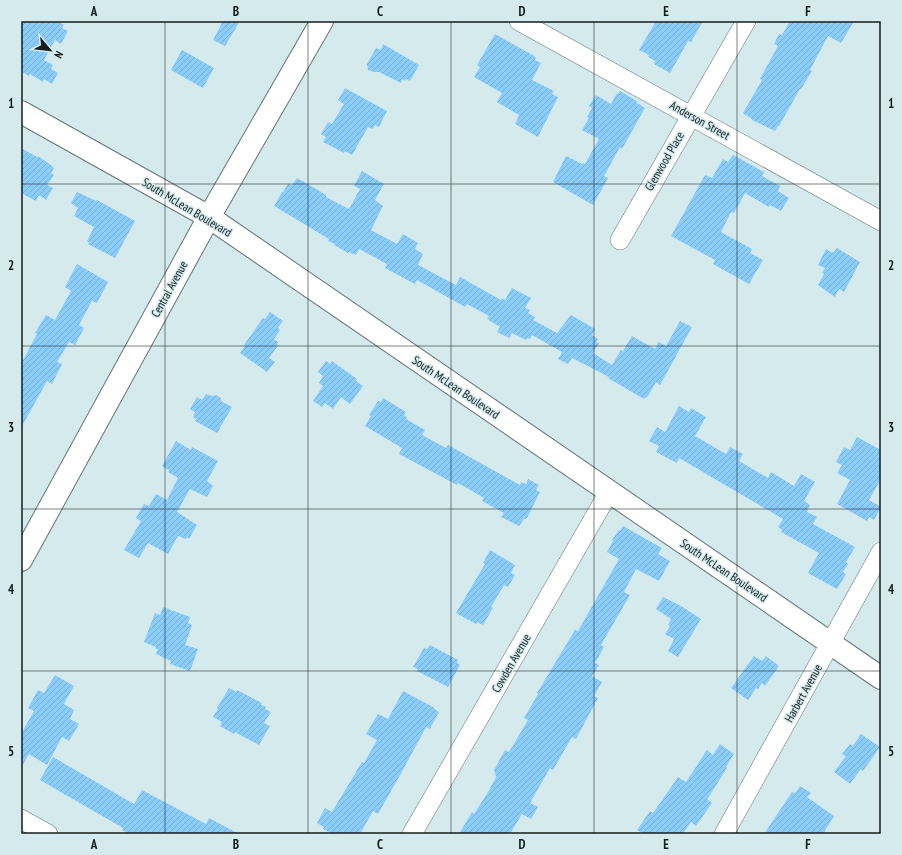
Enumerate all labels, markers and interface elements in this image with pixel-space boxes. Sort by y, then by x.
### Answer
text: A [90,3,98,20]
text: B [233,3,239,20]
text: C [377,3,383,20]
text: D [519,3,526,20]
text: E [663,3,669,20]
text: F [805,3,811,20]
north arrow [30,30,70,70]
text: N [51,49,66,61]
text: 1 [8,95,14,112]
text: 1 [888,95,894,112]
street label: Anderson Street [667,97,733,143]
street label: Glenwood Place [641,129,687,193]
street label: South McLean Boulevard [139,174,235,240]
text: 2 [8,257,14,274]
text: 2 [888,257,894,274]
street label: Central Avenue [147,258,191,320]
street label: South McLean Boulevard [409,352,503,422]
text: 3 [8,419,14,436]
text: 3 [888,419,894,436]
street label: South McLean Boulevard [677,535,771,605]
text: 4 [8,581,15,598]
text: 4 [888,581,895,598]
street label: Cowden Avenue [488,631,534,695]
street label: Harbert Avenue [781,661,825,725]
text: 5 [8,743,14,760]
text: 5 [888,743,894,760]
text: A [90,836,98,853]
text: B [233,836,239,853]
text: C [377,836,383,853]
text: D [519,836,526,853]
text: E [663,836,669,853]
text: F [805,836,811,853]

